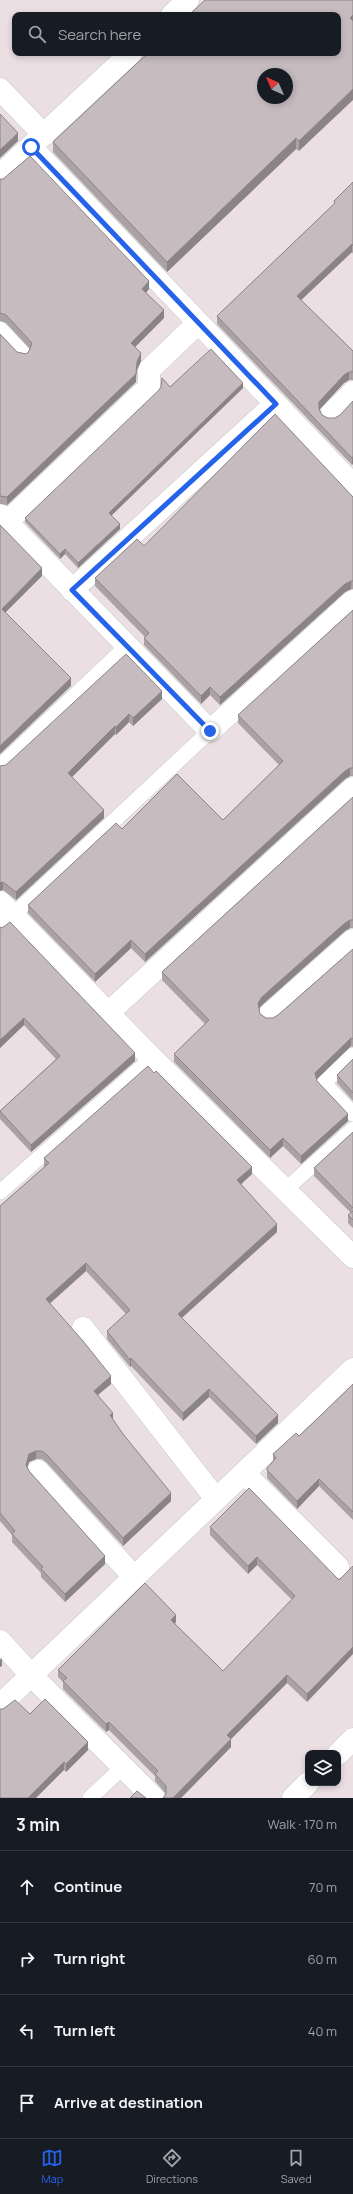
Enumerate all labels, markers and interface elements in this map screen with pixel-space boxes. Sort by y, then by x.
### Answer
search box [12,12,341,56]
icon: search [26,23,48,45]
text: Search here [58,24,141,45]
north arrow [257,68,293,104]
route start [22,138,40,156]
route end [201,722,219,740]
map controls [305,1750,341,1786]
button: layers [305,1750,341,1786]
text: 3 min [16,1813,60,1836]
text: Walk · 170 m [267,1815,337,1833]
icon: ahead [16,1876,38,1898]
text: Continue [54,1876,122,1897]
text: 70 m [309,1878,337,1896]
icon: right [16,1948,38,1970]
text: Turn right [54,1948,125,1969]
text: 60 m [307,1950,337,1968]
icon: left [16,2020,38,2042]
text: Turn left [54,2020,116,2041]
text: 40 m [308,2022,337,2040]
icon: arrive [16,2092,38,2114]
text: Arrive at destination [54,2092,203,2113]
tab: Map [41,2147,63,2186]
tab: Directions [146,2147,198,2186]
tab: Saved [281,2147,312,2186]

